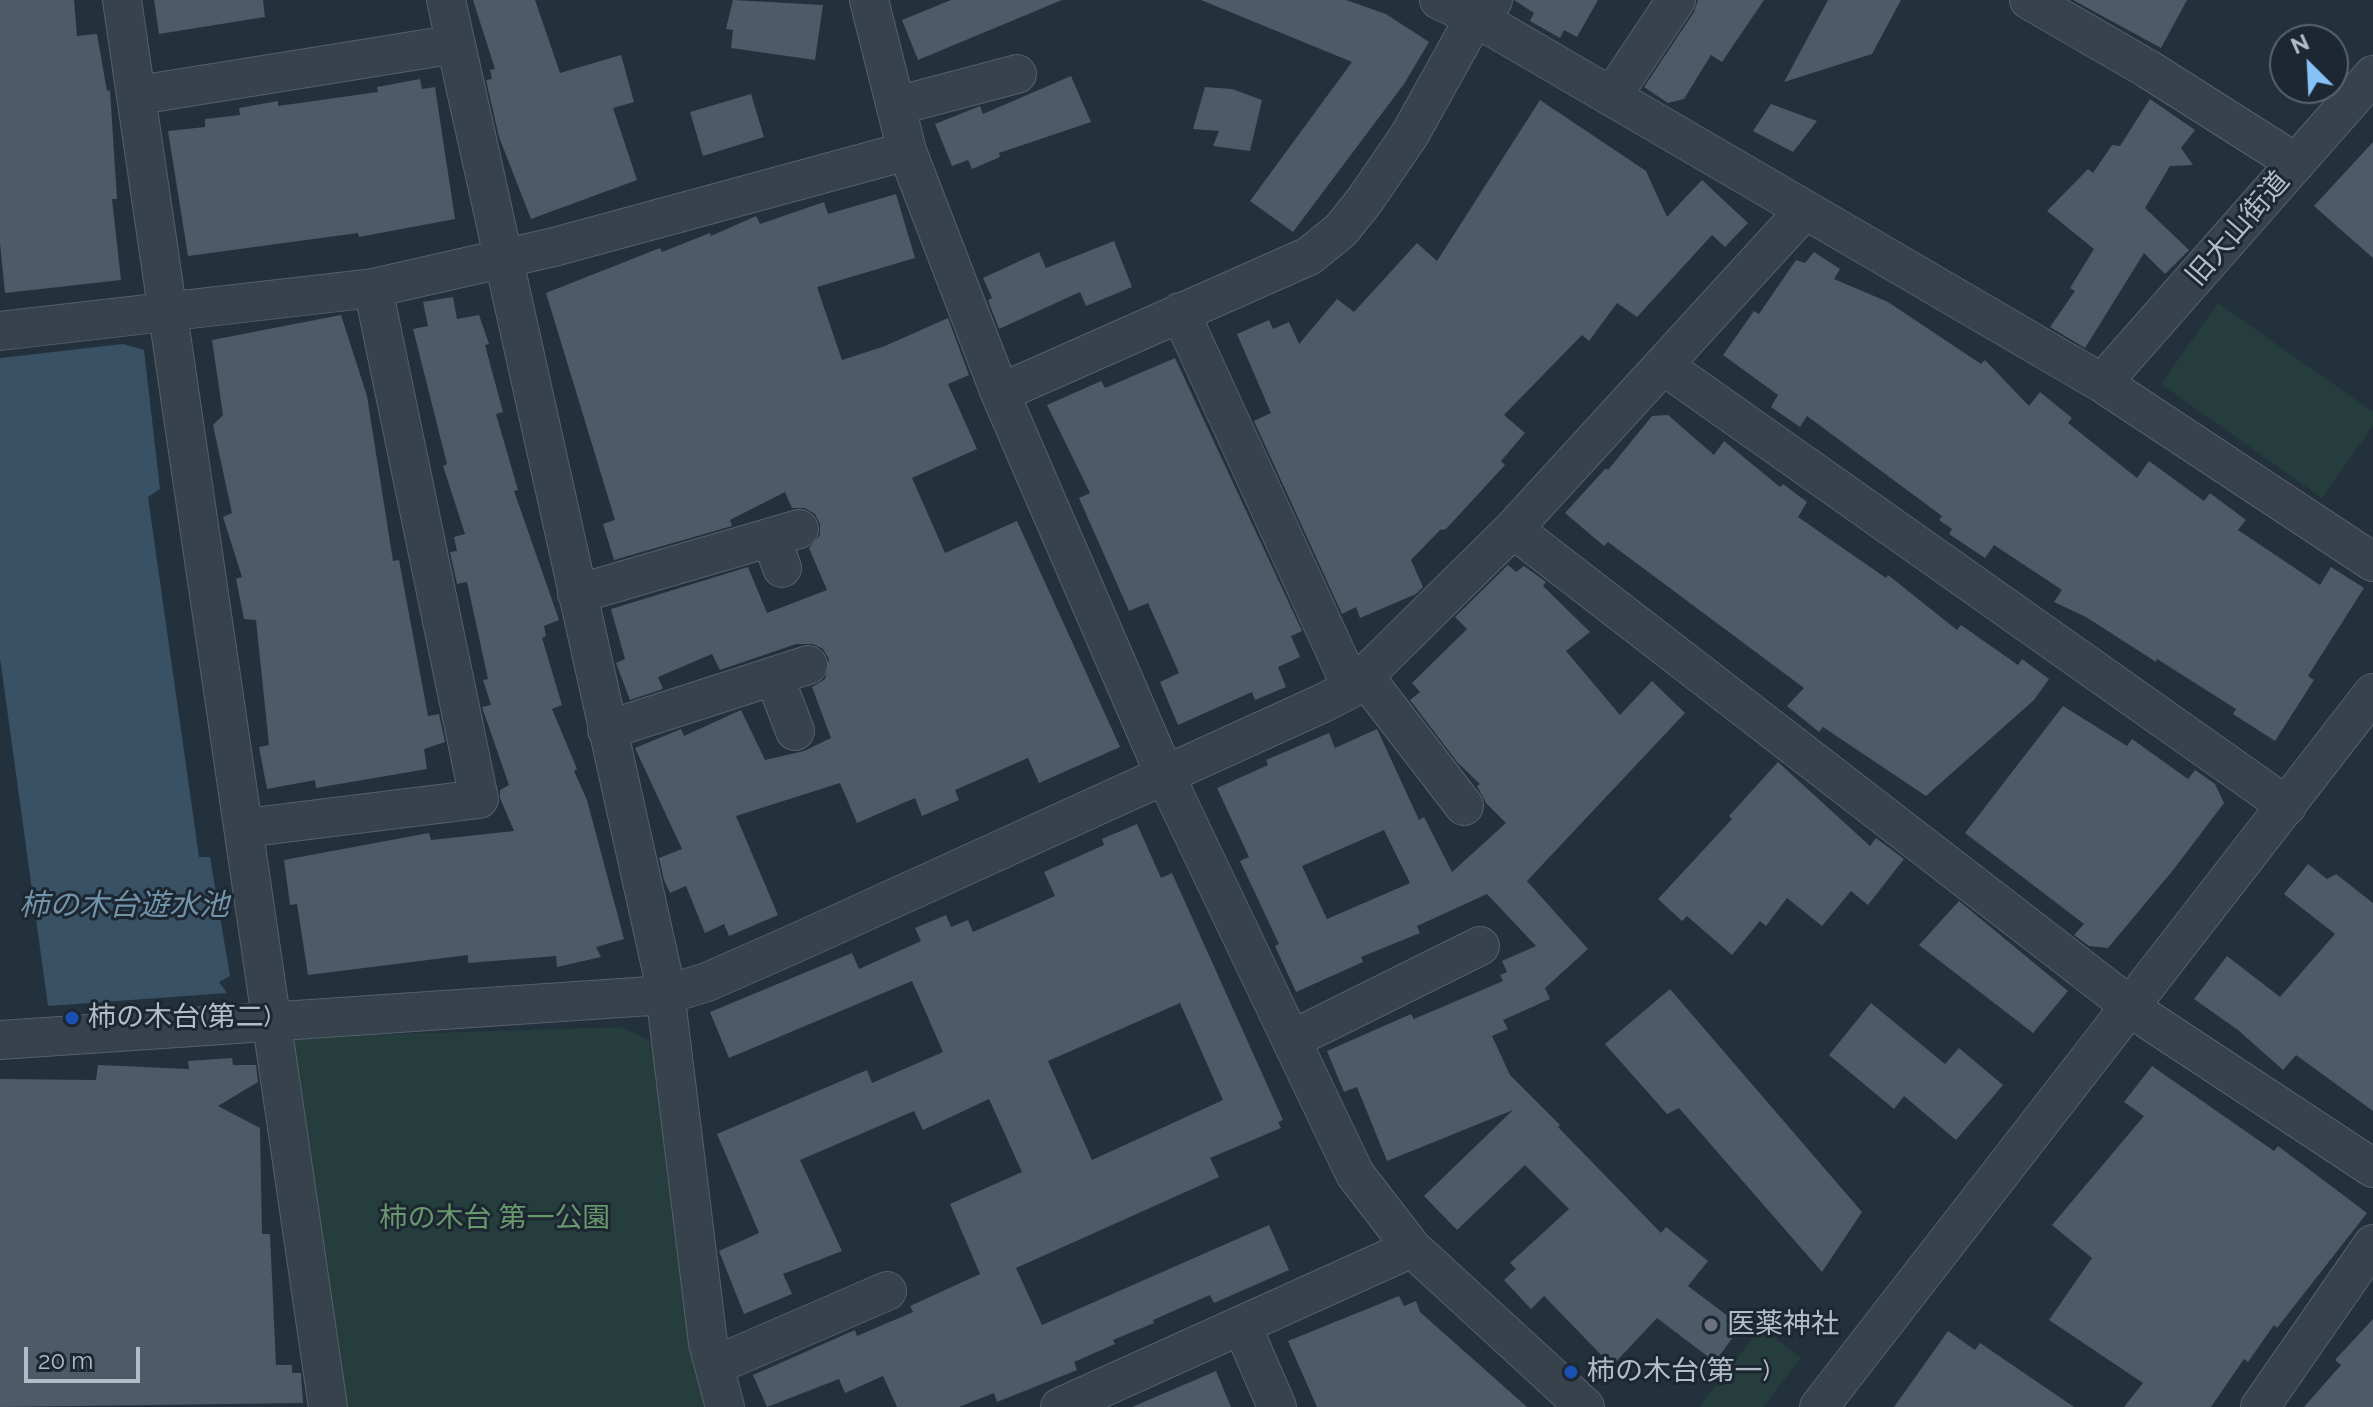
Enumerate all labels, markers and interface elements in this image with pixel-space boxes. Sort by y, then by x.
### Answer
north arrow [2269,24,2349,104]
text: N [2287,29,2313,59]
street label: 旧大山街道 [2179,165,2297,293]
water label: 柿の木台遊水池 [19,888,229,924]
place label: 柿の木台(第二) [88,1001,271,1035]
marker: 柿の木台(第二) [63,1009,81,1027]
park label: 柿の木台 第一公園 [379,1202,611,1236]
place label: 医薬神社 [1727,1308,1839,1342]
marker: 医薬神社 [1702,1316,1720,1334]
scale bar [28,1331,144,1381]
text: 20 m [38,1346,93,1375]
place label: 柿の木台(第一) [1587,1355,1770,1389]
marker: 柿の木台(第一) [1562,1363,1580,1381]

